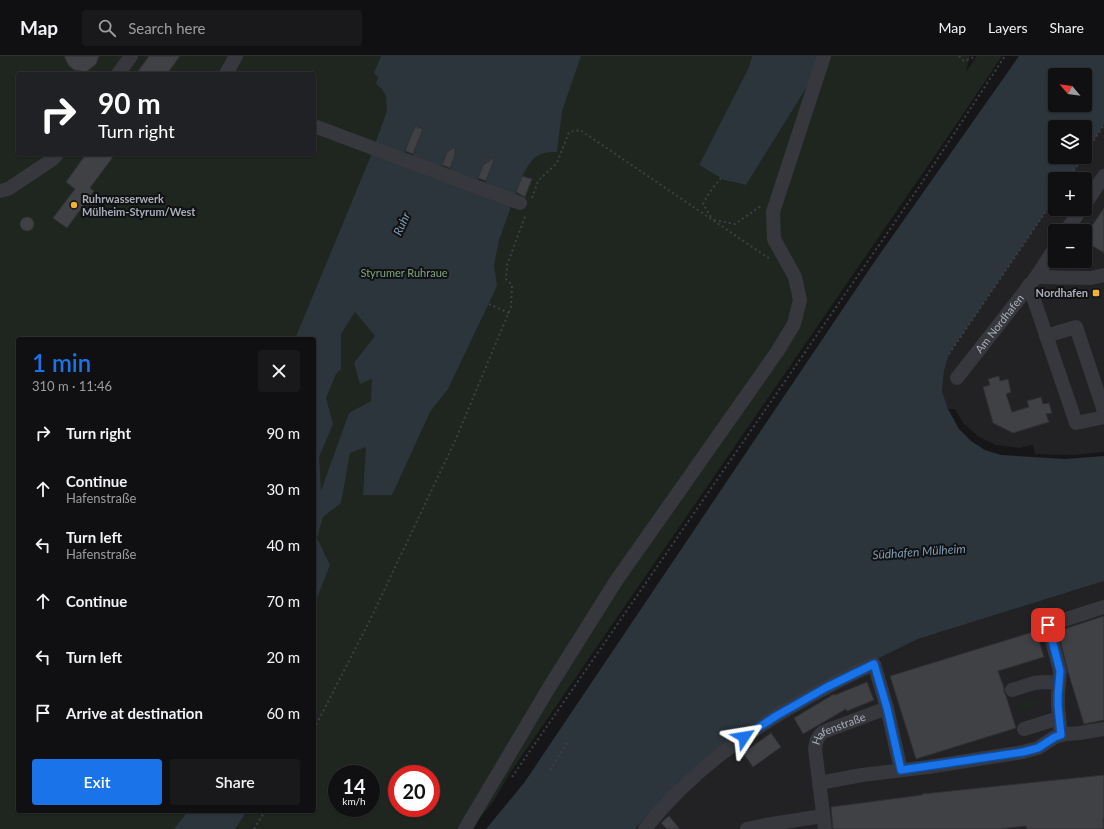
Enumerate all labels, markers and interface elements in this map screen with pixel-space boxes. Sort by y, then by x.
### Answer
search box [82,10,362,46]
text: Map [20,16,58,39]
icon: search [96,17,118,39]
text: Search here [128,19,206,37]
text: Map [938,19,966,36]
text: Layers [988,19,1028,36]
text: Share [1050,19,1084,36]
north arrow [1048,68,1092,112]
map controls [1048,68,1092,268]
text: 90 m [98,86,161,120]
icon: right [32,88,84,140]
text: Turn right [98,120,175,142]
button: layers [1048,120,1092,164]
button: + [1048,172,1092,216]
place label: Ruhrwasserwerk Mülheim-Styrum/West [82,192,196,218]
marker: Ruhrwasserwerk Mülheim-Styrum/West [69,200,79,210]
water label: Ruhr [390,209,414,238]
button: − [1048,224,1092,268]
park label: Styrumer Ruhraue [360,266,448,279]
place label: Nordhafen [1036,286,1088,299]
marker: Nordhafen [1091,288,1101,298]
street label: Am Nordhafen [972,291,1026,355]
text: 1 min [32,348,91,377]
button: close [258,350,300,392]
text: 310 m · 11:46 [32,378,112,394]
icon: right [32,422,54,444]
text: Turn right [66,424,131,442]
text: 90 m [266,424,300,442]
text: Continue [66,472,127,490]
icon: ahead [32,478,54,500]
text: 30 m [266,480,300,498]
text: Hafenstraße [66,490,136,506]
text: Turn left [66,528,122,546]
icon: left [32,534,54,556]
text: 40 m [266,536,300,554]
water label: Südhafen Mülheim [872,541,966,562]
text: Hafenstraße [66,546,136,562]
icon: ahead [32,590,54,612]
text: Continue [66,592,127,610]
text: 70 m [266,592,300,610]
pin [1031,608,1065,642]
icon: arrive [1037,614,1059,636]
icon: left [32,646,54,668]
text: Turn left [66,648,122,666]
text: 20 m [266,648,300,666]
icon: arrive [32,702,54,724]
text: Arrive at destination [66,704,203,722]
text: 60 m [266,704,300,722]
street label: Hafenstraße [809,710,867,746]
position arrow [723,716,765,758]
button: Exit [32,759,162,805]
button: Share [170,759,300,805]
speed limit sign: 20 [388,765,440,817]
text: 14 [342,774,366,798]
text: km/h [342,795,366,807]

